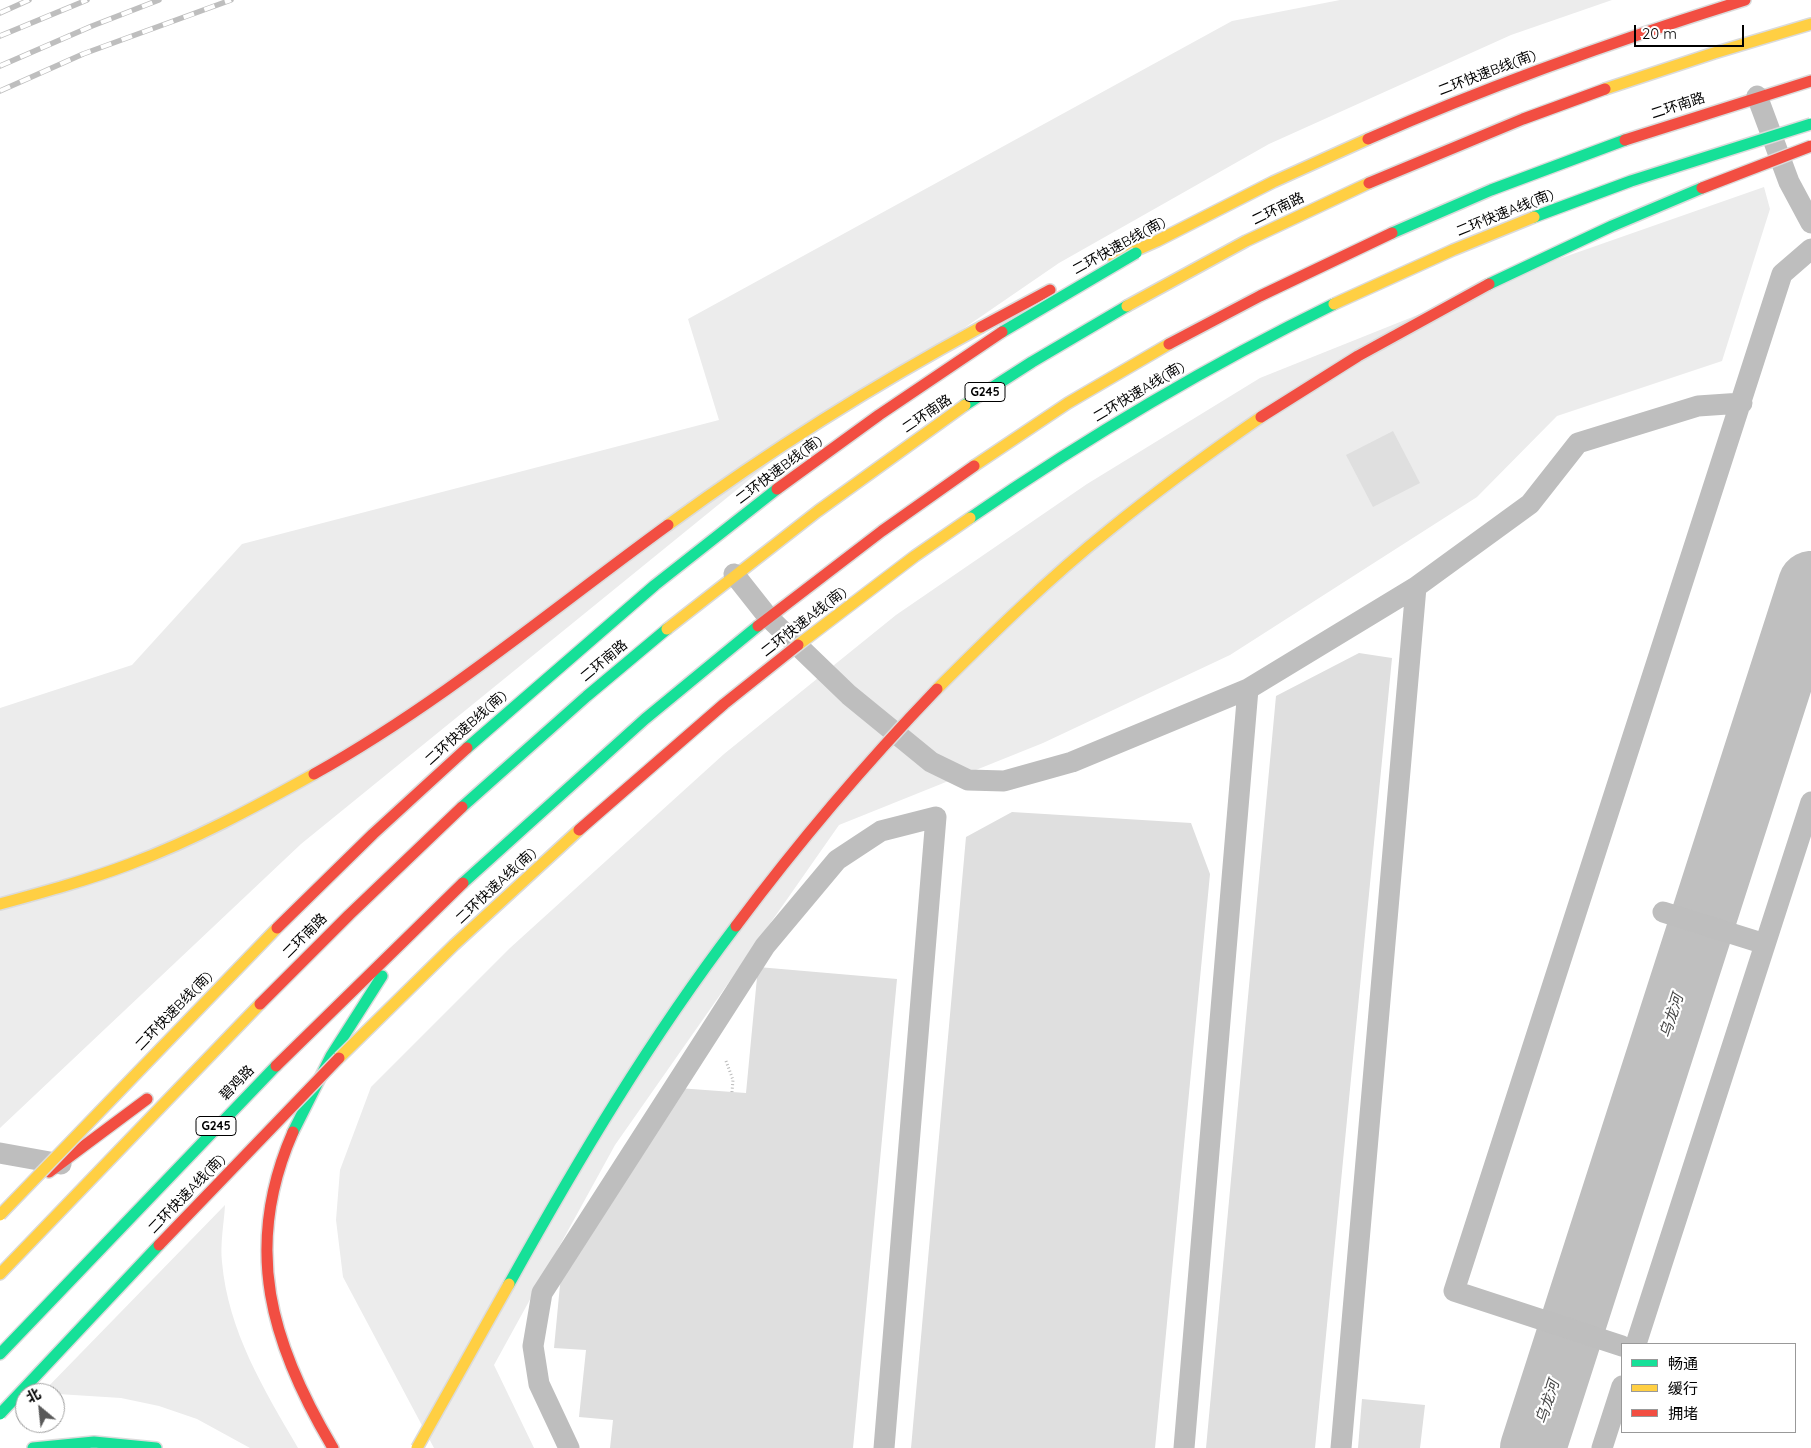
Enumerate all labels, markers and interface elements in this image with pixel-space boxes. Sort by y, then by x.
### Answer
scale bar [1636,15,1746,47]
text: 20 m [1642,24,1677,43]
street label: 二环快速B线(南) [1436,47,1538,99]
street label: 二环南路 [1649,89,1707,123]
street label: 二环快速A线(南) [1454,186,1556,240]
street label: 二环南路 [1249,189,1307,229]
street label: 二环快速B线(南) [1070,214,1168,278]
street label: 二环快速A线(南) [1090,358,1188,426]
road number: G245 [965,382,1005,402]
street label: 二环南路 [899,391,955,437]
street label: 二环快速B线(南) [733,432,825,508]
street label: 二环快速A线(南) [758,584,850,660]
street label: 二环南路 [577,637,631,685]
street label: 二环快速B线(南) [422,687,510,769]
street label: 二环快速A线(南) [452,845,540,927]
street label: 二环南路 [279,910,331,962]
street label: 二环快速B线(南) [132,968,216,1054]
water label: 乌龙河 [1656,992,1688,1040]
street label: 碧鸡路 [216,1062,258,1104]
road number: G245 [196,1116,236,1136]
street label: 二环快速A线(南) [145,1151,229,1237]
legend [1621,1343,1796,1433]
text: 畅通 [1668,1354,1698,1373]
water label: 乌龙河 [1532,1378,1564,1426]
text: 缓行 [1668,1379,1698,1398]
north arrow [15,1383,65,1433]
text: 北 [23,1384,44,1407]
text: 拥堵 [1668,1404,1698,1423]

